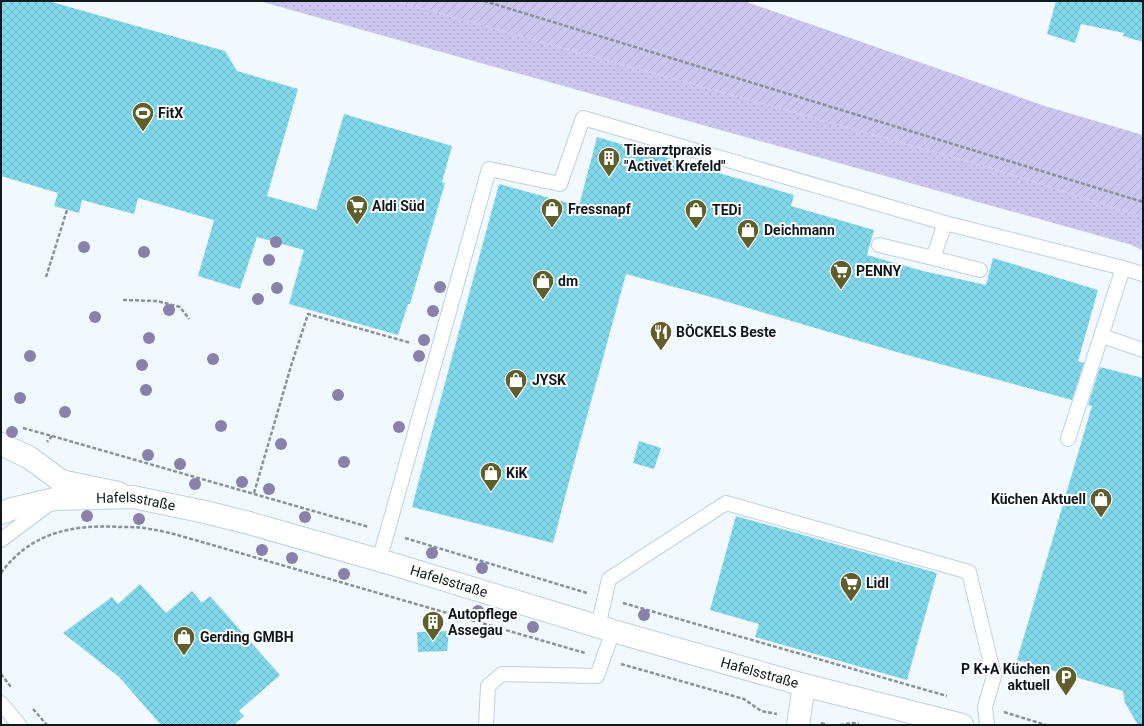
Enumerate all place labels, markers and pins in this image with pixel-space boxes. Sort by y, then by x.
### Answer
sports icon: FitX [130,100,156,133]
place label: FitX [158,105,183,121]
place label: Tierarztpraxis "Activet Krefeld" [624,142,726,174]
building icon: Tierarztpraxis "Activet Krefeld" [596,145,622,178]
supermarket icon: Aldi Süd [344,193,370,226]
shop icon: Fressnapf [539,196,565,229]
shop icon: TEDi [683,197,709,230]
place label: Aldi Süd [372,198,425,214]
place label: Fressnapf [568,201,632,217]
place label: TEDi [712,202,741,218]
shop icon: Deichmann [735,217,761,250]
place label: Deichmann [764,222,835,238]
supermarket icon: PENNY [828,258,854,291]
place label: PENNY [856,263,901,279]
shop icon: dm [530,268,556,301]
place label: dm [558,273,578,289]
restaurant icon: BÖCKELS Beste [648,319,674,352]
place label: BÖCKELS Beste [676,324,777,340]
shop icon: JYSK [503,367,529,400]
place label: JYSK [532,372,566,388]
shop icon: KiK [478,460,504,493]
place label: KiK [506,465,528,481]
shop icon: Küchen Aktuell [1088,486,1114,519]
place label: Küchen Aktuell [991,491,1086,507]
supermarket icon: Lidl [838,570,864,603]
place label: Lidl [866,575,889,591]
place label: Autopflege Assegau [448,606,518,638]
building icon: Autopflege Assegau [420,609,446,642]
shop icon: Gerding GMBH [171,624,197,657]
place label: Gerding GMBH [200,629,294,645]
place label: P K+A Küchen aktuell [961,661,1050,693]
parking icon: P K+A Küchen aktuell [1053,664,1079,697]

